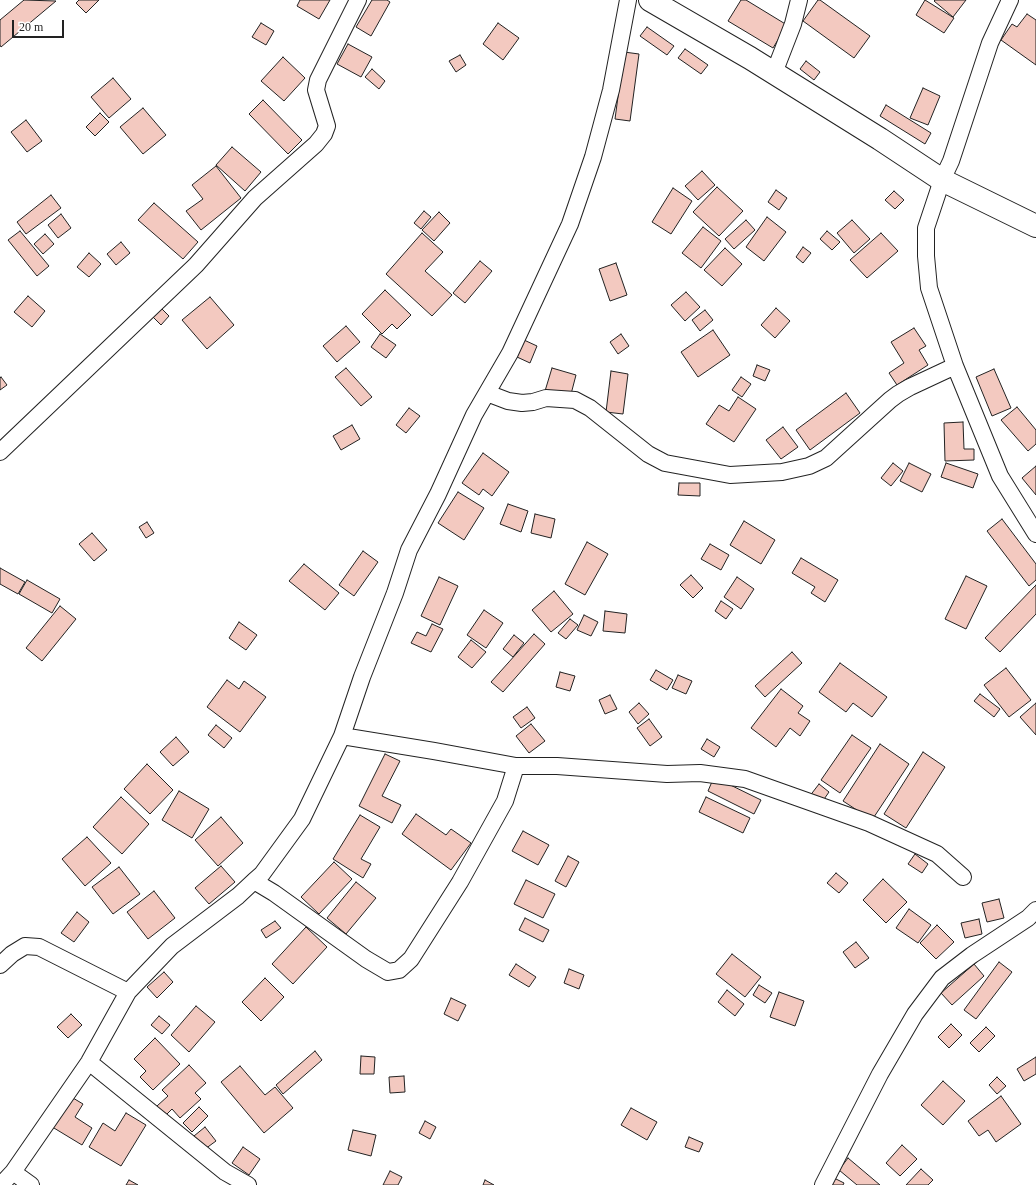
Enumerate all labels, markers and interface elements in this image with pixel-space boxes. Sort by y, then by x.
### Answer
scale bar [14,12,66,38]
text: 20 m [19,20,43,34]

